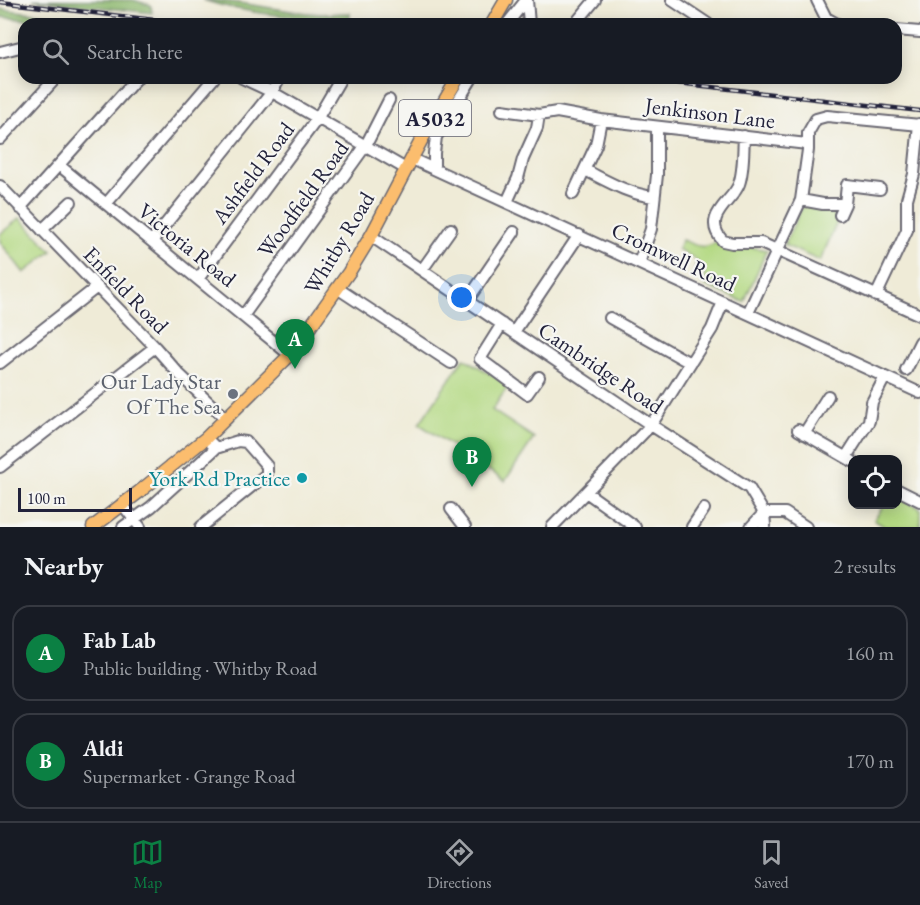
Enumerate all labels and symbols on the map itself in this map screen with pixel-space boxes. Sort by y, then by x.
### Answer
street label: Jenkinson Lane [641,90,777,135]
road number: A5032 [399,100,471,136]
street label: Ashfield Road [205,115,301,231]
street label: Woodfield Road [251,134,356,263]
street label: Whitby Road [297,186,381,300]
street label: Victoria Road [132,196,243,294]
street label: Cromwell Road [607,215,742,299]
street label: Enfield Road [77,240,176,341]
your location [447,283,476,312]
street label: Cambridge Road [533,315,670,421]
pin: A [276,320,314,369]
place label: Our Lady Star Of The Sea [101,367,222,421]
marker: Our Lady Star Of The Sea [226,387,240,401]
pin: B [452,438,492,487]
place label: York Rd Practice [149,464,290,493]
marker: York Rd Practice [295,471,309,485]
scale bar [18,485,132,513]

